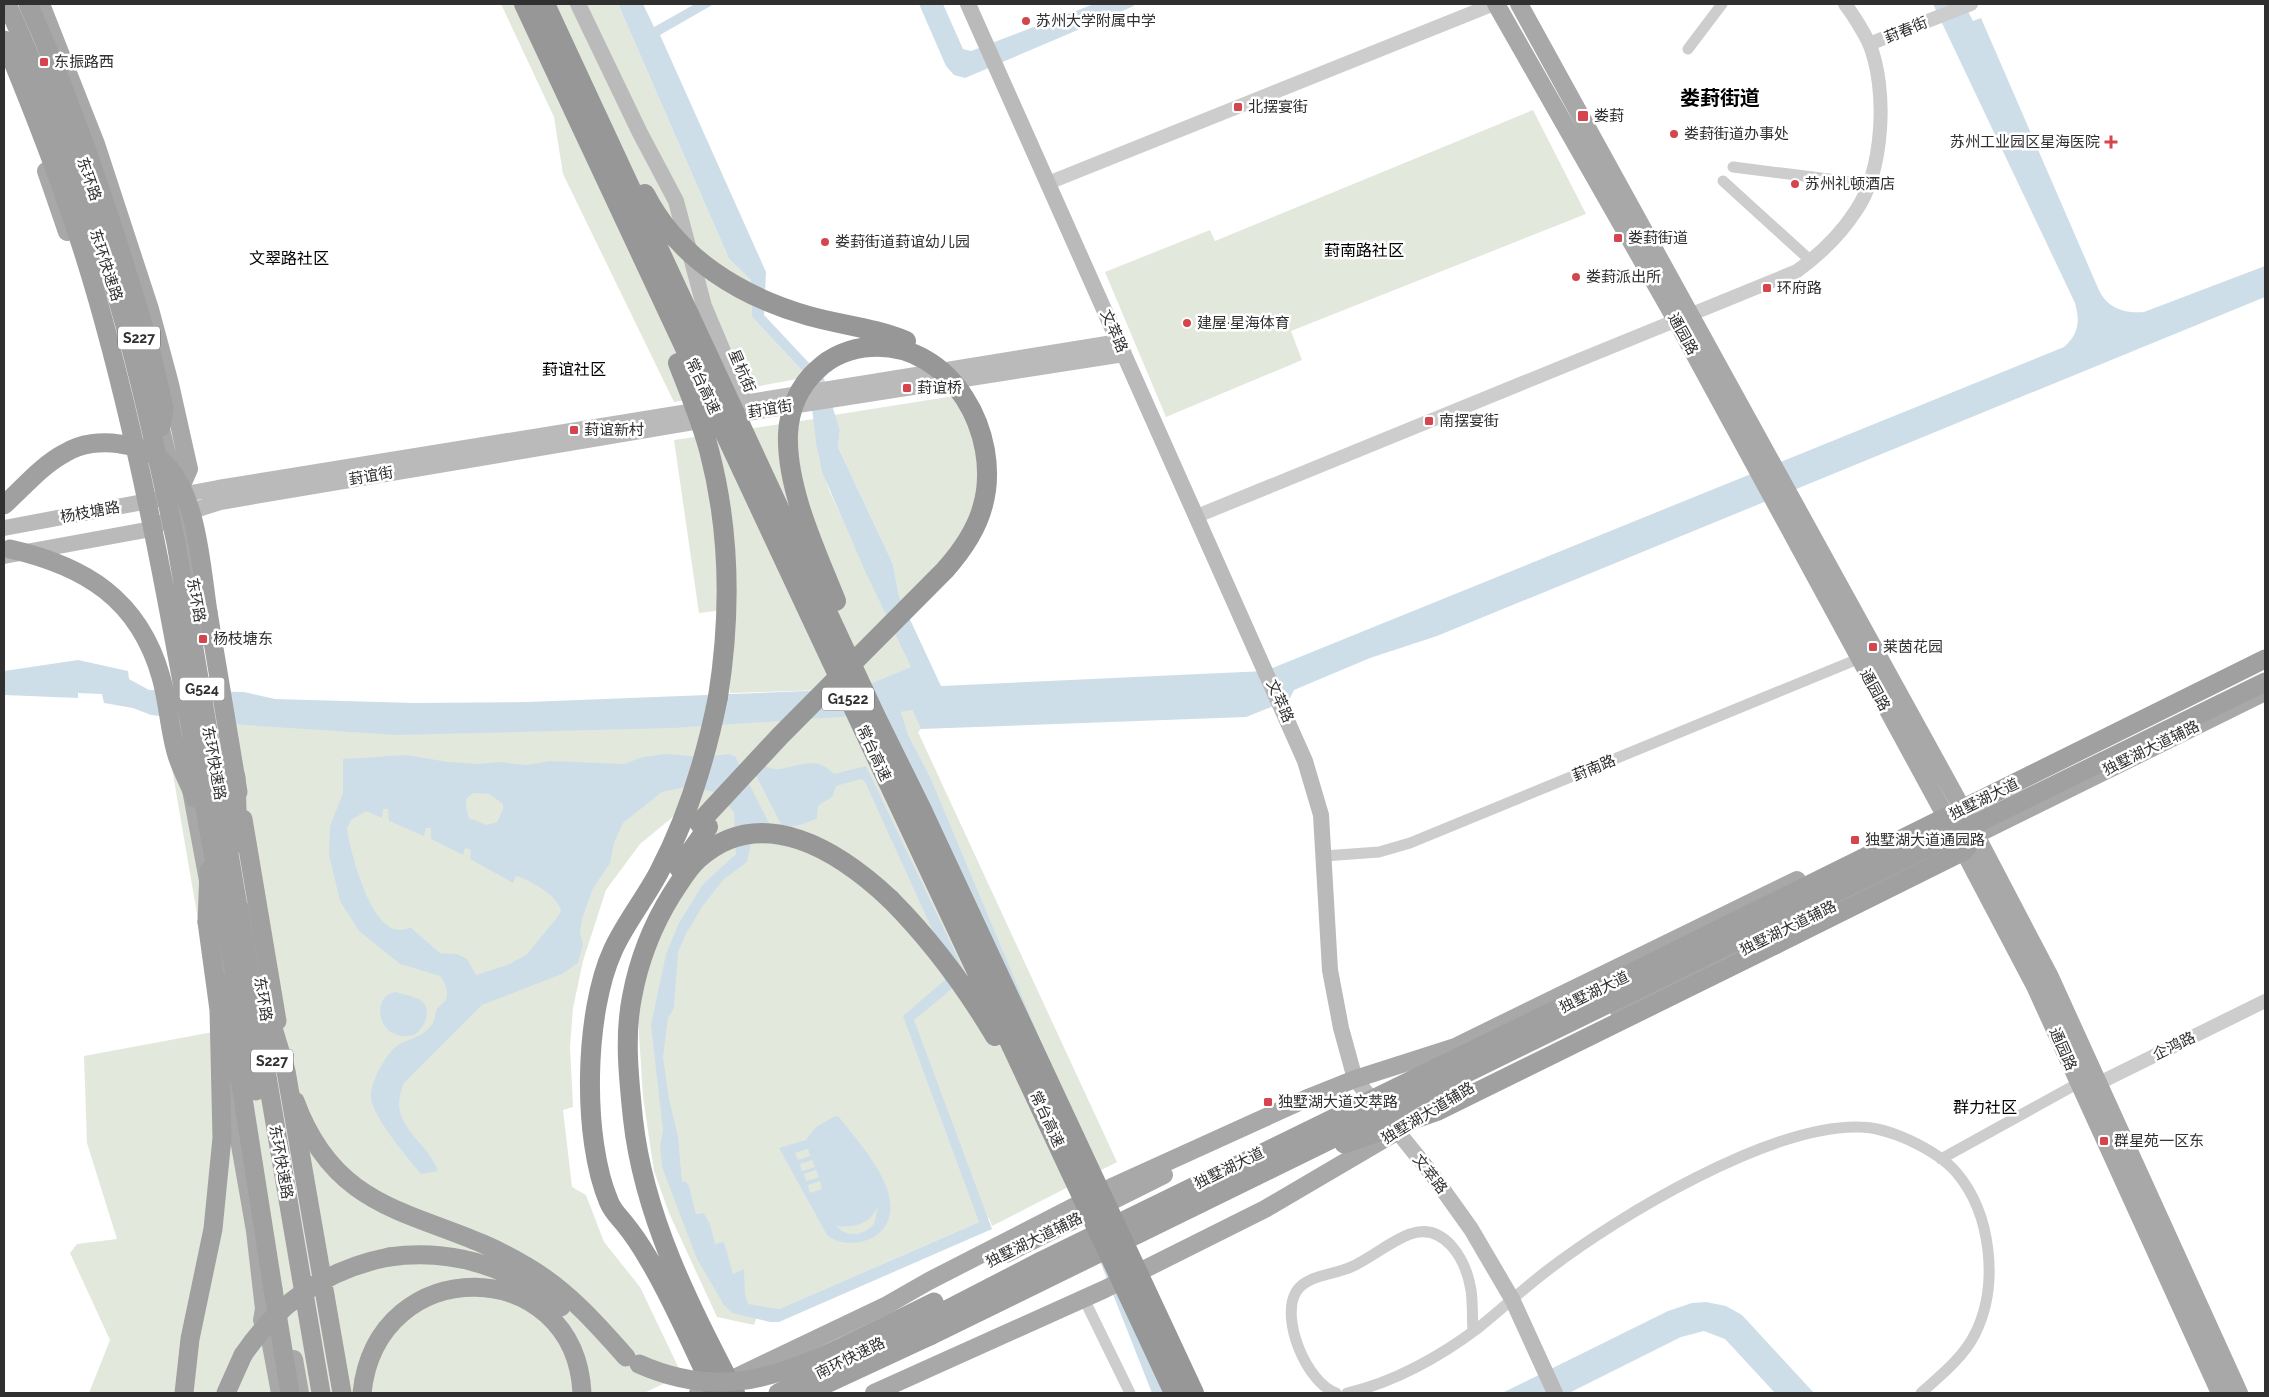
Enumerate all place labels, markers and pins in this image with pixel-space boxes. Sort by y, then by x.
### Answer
place label: 苏州大学附属中学 [1036,12,1156,30]
marker: 苏州大学附属中学 [1020,15,1032,27]
place label: 东振路西 [54,53,114,71]
marker: 东振路西 [38,56,50,68]
place label: 北摆宴街 [1248,98,1308,116]
marker: 北摆宴街 [1232,101,1244,113]
place label: 娄葑 [1594,107,1624,125]
marker: 娄葑 [1576,109,1590,123]
place label: 娄葑街道办事处 [1684,125,1789,143]
marker: 娄葑街道办事处 [1668,128,1680,140]
place label: 苏州工业园区星海医院 [1950,133,2100,151]
marker: 苏州工业园区星海医院 [2104,135,2118,149]
place label: 苏州礼顿酒店 [1805,175,1895,193]
marker: 苏州礼顿酒店 [1789,178,1801,190]
place label: 娄葑街道 [1628,229,1688,247]
marker: 娄葑街道 [1612,232,1624,244]
place label: 娄葑街道葑谊幼儿园 [835,233,970,251]
marker: 娄葑街道葑谊幼儿园 [819,236,831,248]
place label: 娄葑派出所 [1586,268,1661,286]
marker: 娄葑派出所 [1570,271,1582,283]
place label: 环府路 [1777,279,1822,297]
marker: 环府路 [1761,282,1773,294]
place label: 建屋·星海体育 [1197,314,1290,332]
marker: 建屋·星海体育 [1181,317,1193,329]
place label: 葑谊桥 [917,379,962,397]
marker: 葑谊桥 [901,382,913,394]
place label: 南摆宴街 [1439,412,1499,430]
marker: 南摆宴街 [1423,415,1435,427]
place label: 葑谊新村 [584,421,644,439]
marker: 葑谊新村 [568,424,580,436]
place label: 杨枝塘东 [213,630,273,648]
marker: 杨枝塘东 [197,633,209,645]
place label: 莱茵花园 [1883,638,1943,656]
marker: 莱茵花园 [1867,641,1879,653]
place label: 独墅湖大道通园路 [1865,831,1985,849]
marker: 独墅湖大道通园路 [1849,834,1861,846]
place label: 独墅湖大道文萃路 [1278,1093,1398,1111]
marker: 独墅湖大道文萃路 [1262,1096,1274,1108]
place label: 群星苑一区东 [2114,1132,2204,1150]
marker: 群星苑一区东 [2098,1135,2110,1147]

